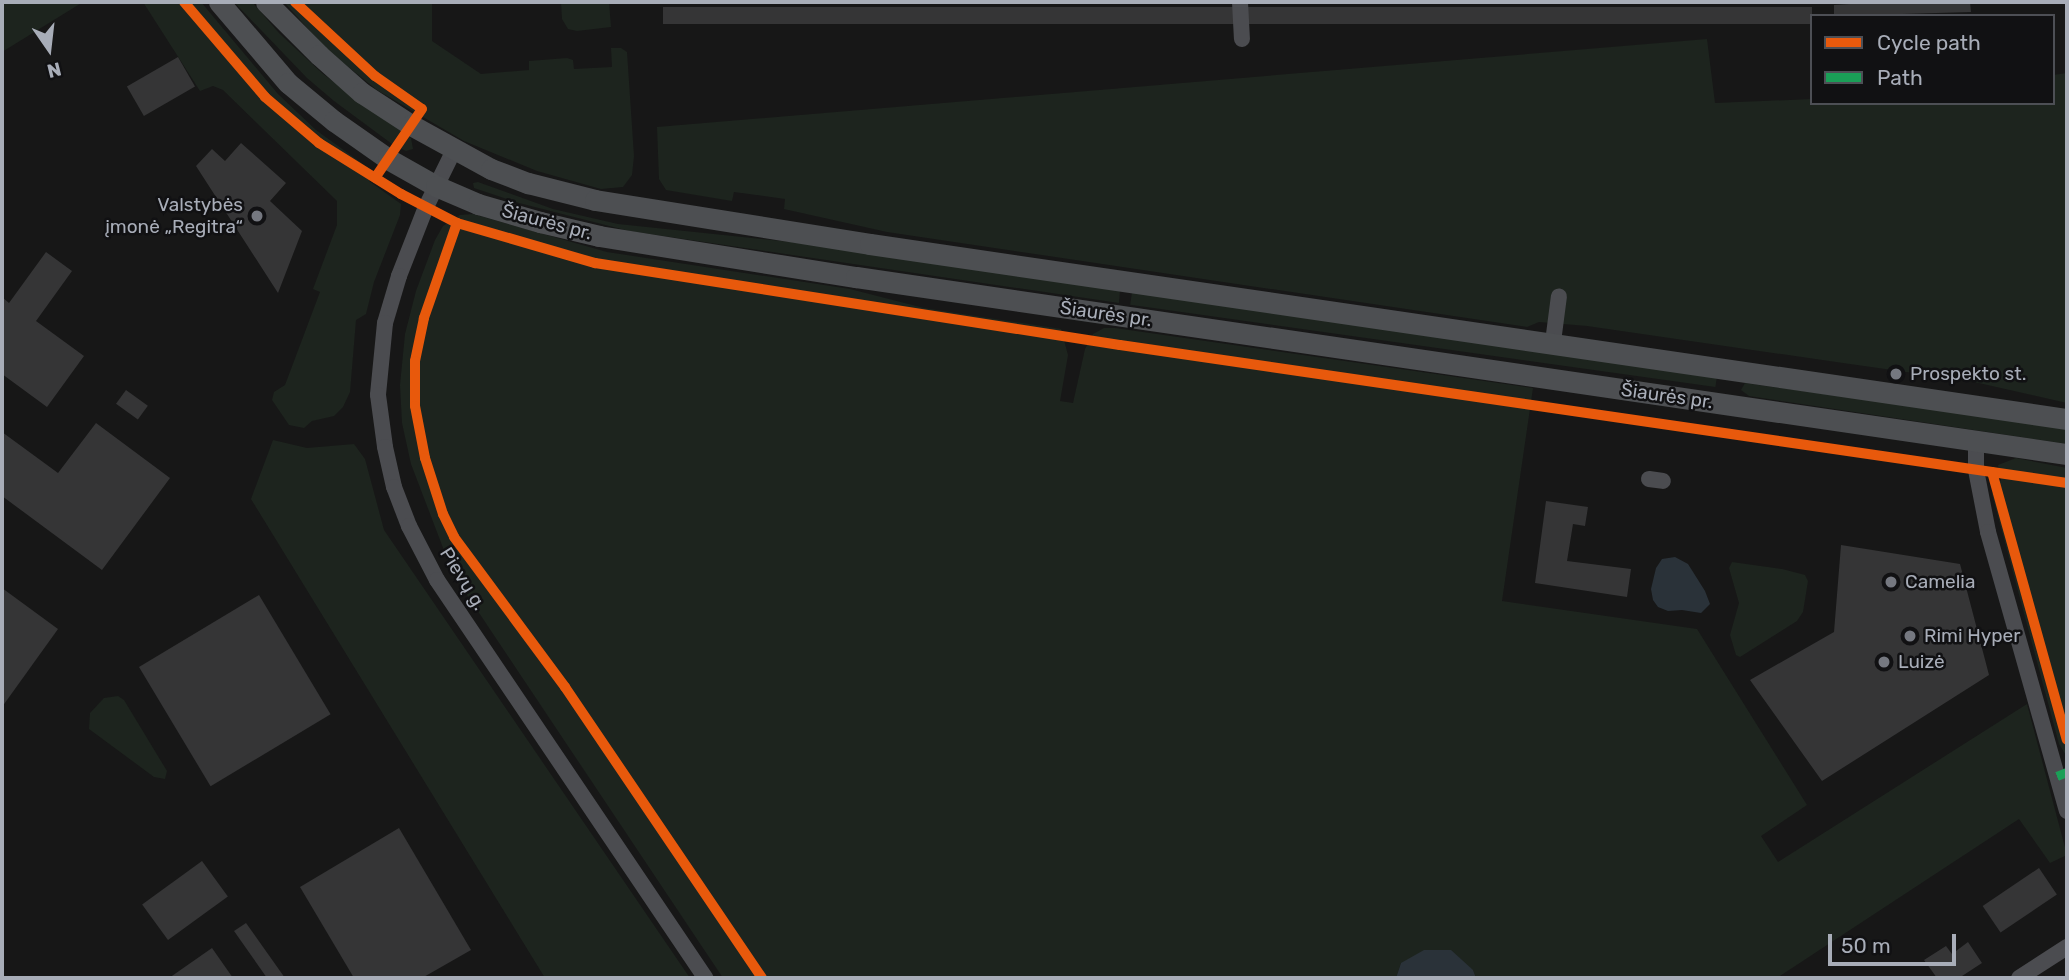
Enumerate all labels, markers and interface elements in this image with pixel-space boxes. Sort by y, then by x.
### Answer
north arrow [14,14,84,84]
legend [1810,14,2055,105]
text: Cycle path [1877,30,1981,55]
text: N [45,57,64,83]
text: Path [1877,65,1923,90]
place label: Valstybės įmonė „Regitra“ [105,194,243,238]
street label: Šiaurės pr. [499,199,595,245]
marker: Valstybės įmonė „Regitra“ [249,208,265,224]
street label: Šiaurės pr. [1059,296,1153,332]
place label: Prospekto st. [1910,363,2026,385]
marker: Prospekto st. [1888,366,1904,382]
street label: Šiaurės pr. [1620,378,1714,414]
street label: Pievų g. [435,543,491,615]
place label: Camelia [1905,571,1975,593]
marker: Camelia [1883,574,1899,590]
place label: Rimi Hyper [1924,625,2020,647]
marker: Rimi Hyper [1902,628,1918,644]
place label: Luizė [1898,651,1945,673]
marker: Luizė [1876,654,1892,670]
scale bar [1831,920,1959,964]
text: 50 m [1841,933,1891,958]

